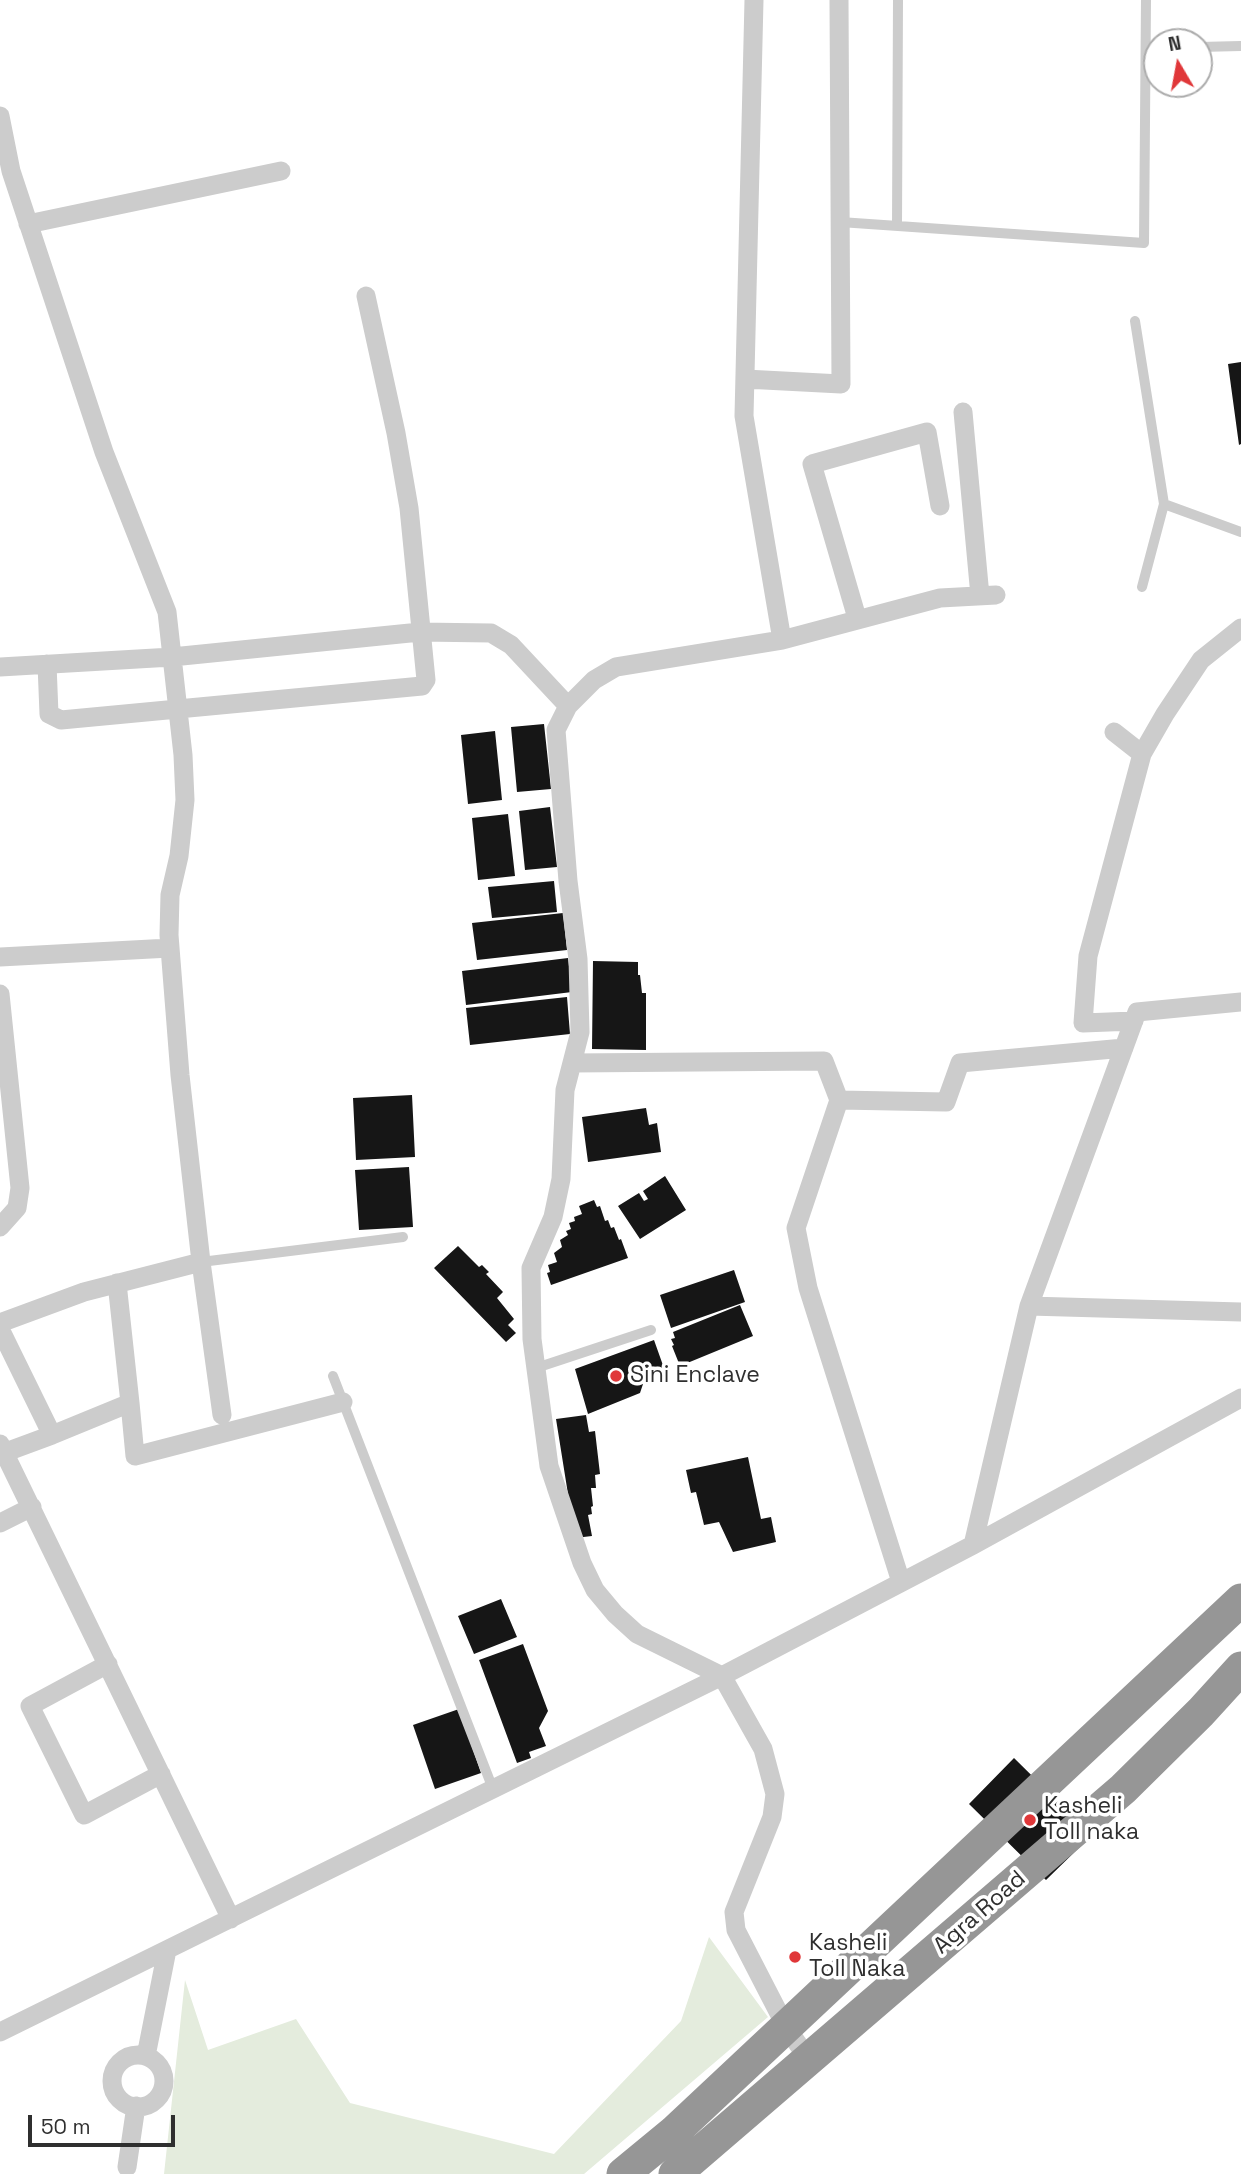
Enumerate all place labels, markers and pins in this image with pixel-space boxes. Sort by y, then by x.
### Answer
place label: Sini Enclave [630,1362,760,1390]
marker: Sini Enclave [608,1368,624,1384]
place label: Kasheli Toll naka [1044,1793,1139,1847]
marker: Kasheli Toll naka [1022,1812,1038,1828]
place label: Kasheli Toll Naka [809,1930,905,1984]
marker: Kasheli Toll Naka [787,1949,803,1965]

